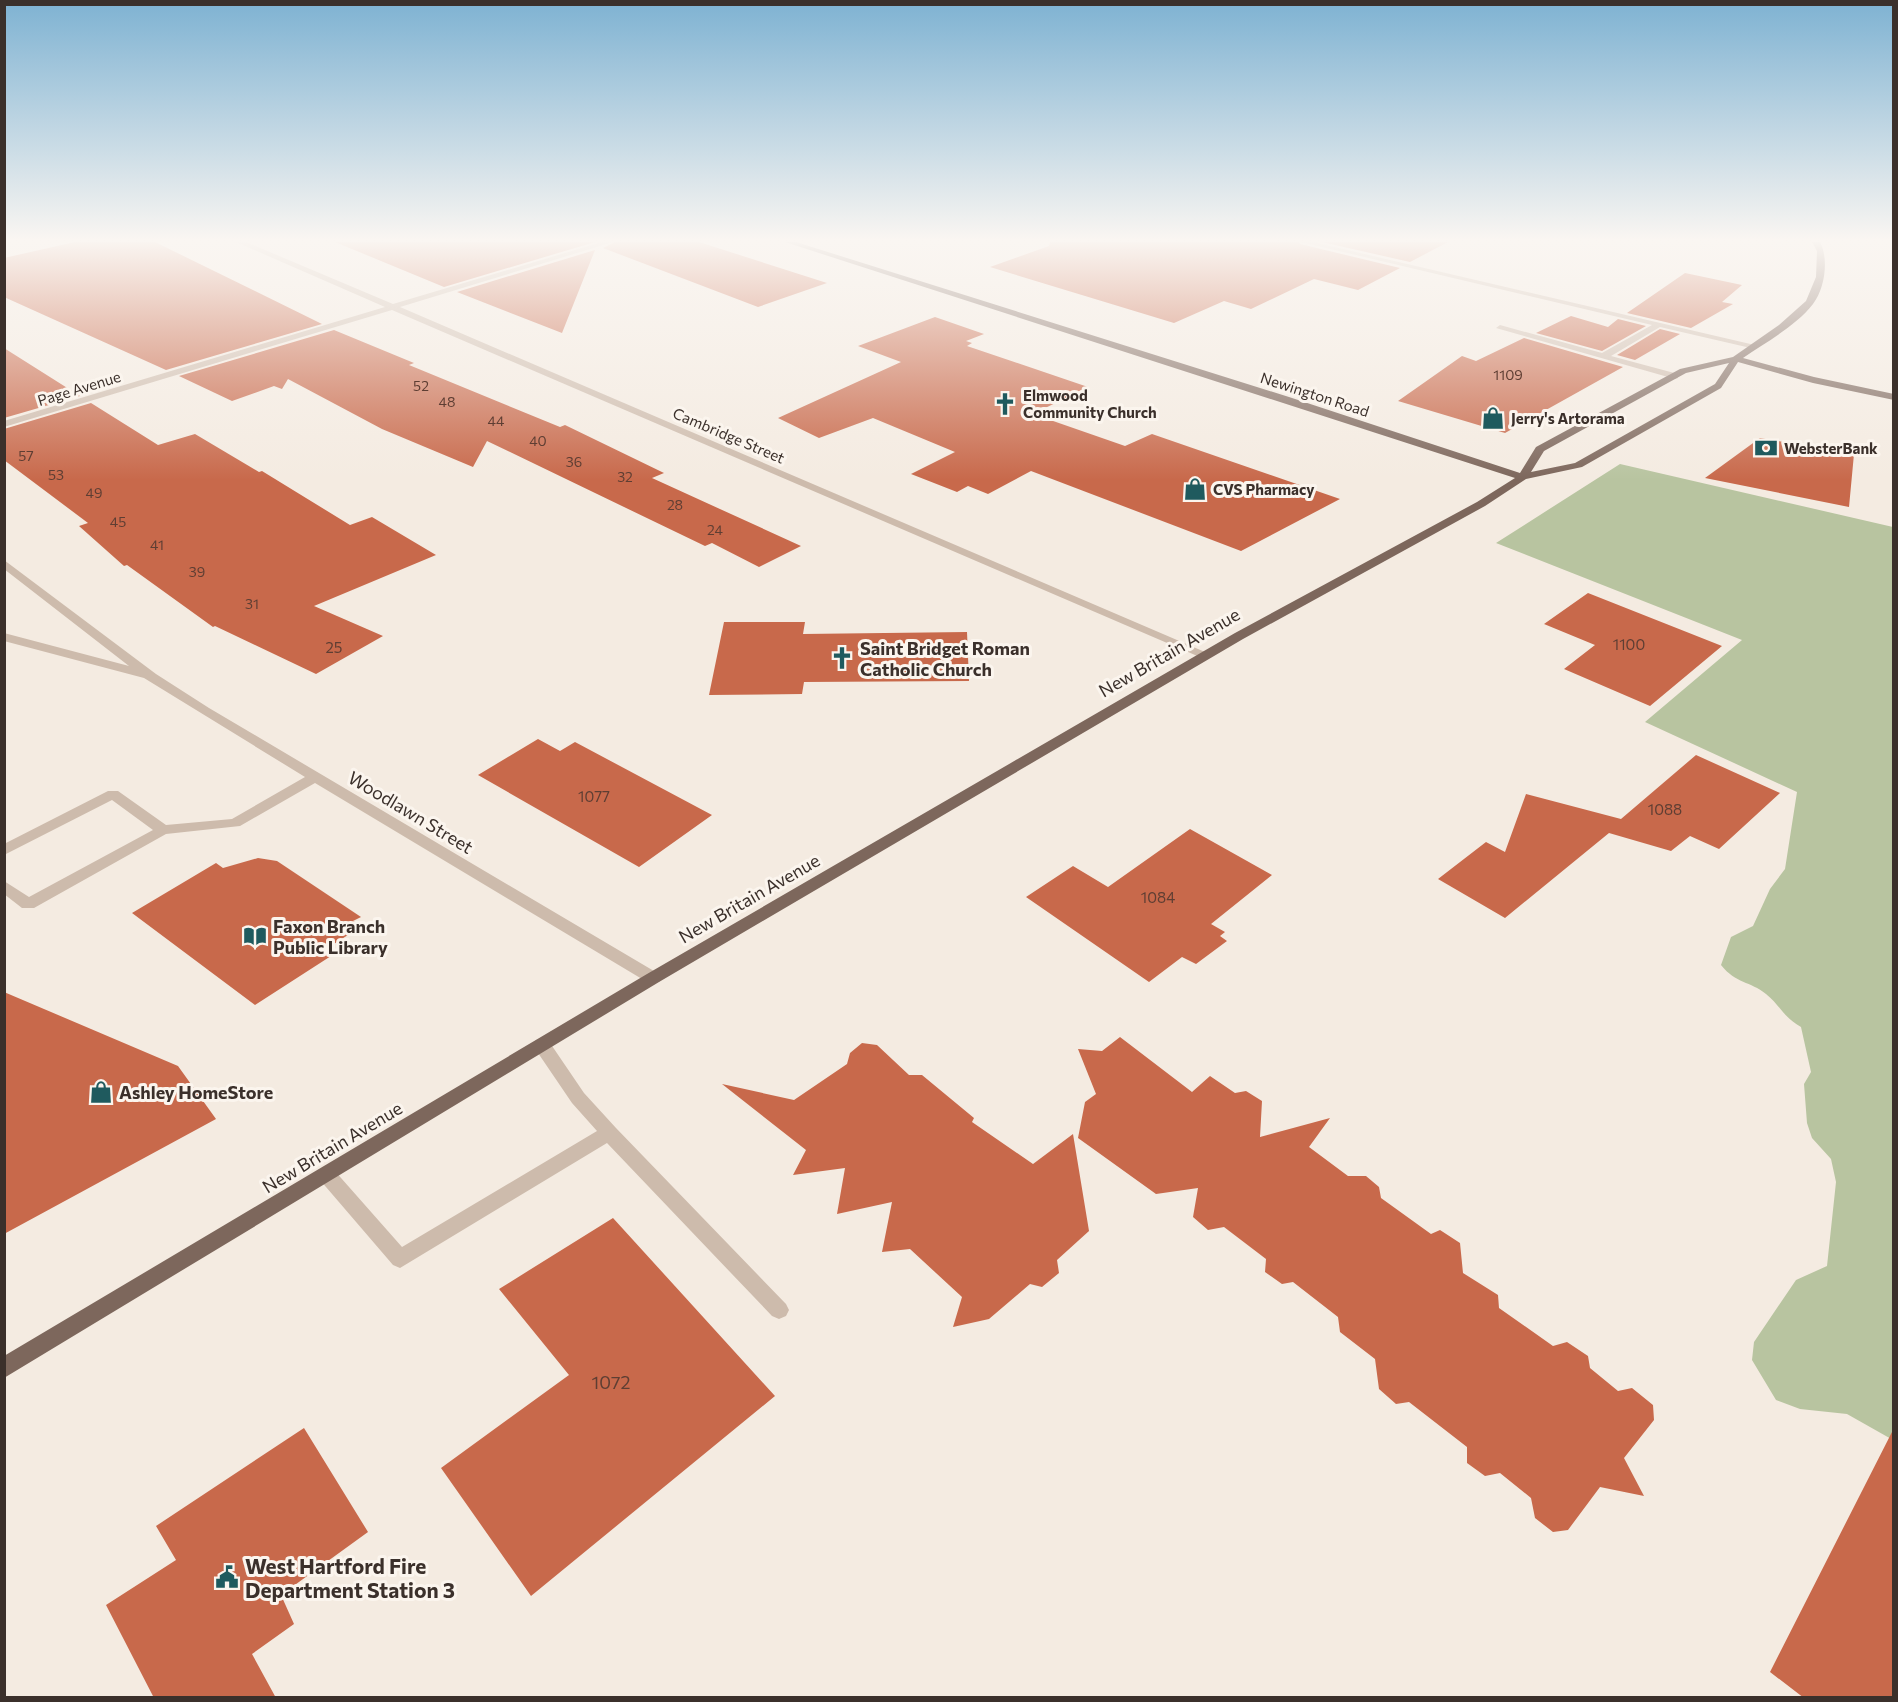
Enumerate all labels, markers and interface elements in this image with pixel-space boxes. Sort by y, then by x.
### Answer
house number: 1109 [1493,366,1523,383]
street label: Page Avenue [35,367,123,409]
street label: Newington Road [1258,368,1372,420]
house number: 52 [413,377,429,394]
place label: Elmwood Community Church [1023,386,1157,421]
church icon: Elmwood Community Church [992,391,1018,417]
house number: 48 [439,393,455,410]
street label: Cambridge Street [670,403,788,467]
shop icon: Jerry's Artorama [1480,405,1506,431]
place label: Jerry's Artorama [1511,409,1625,427]
house number: 44 [488,412,505,429]
house number: 40 [529,432,547,449]
bank icon: WebsterBank [1753,435,1779,461]
place label: WebsterBank [1784,439,1878,457]
house number: 57 [18,447,34,464]
house number: 36 [566,453,582,470]
house number: 53 [48,466,64,483]
house number: 32 [617,468,633,485]
shop icon: CVS Pharmacy [1182,476,1208,502]
place label: CVS Pharmacy [1213,480,1315,498]
house number: 49 [86,484,102,501]
house number: 28 [667,496,683,513]
house number: 45 [110,513,126,530]
house number: 24 [707,521,724,538]
house number: 41 [150,536,164,553]
house number: 39 [189,563,205,580]
house number: 31 [245,595,259,612]
street label: New Britain Avenue [1095,603,1243,701]
house number: 1100 [1613,635,1645,653]
place label: Saint Bridget Roman Catholic Church [860,637,1030,680]
house number: 25 [326,638,342,656]
church icon: Saint Bridget Roman Catholic Church [829,645,855,671]
street label: Woodlawn Street [345,766,477,858]
house number: 1077 [578,787,610,805]
house number: 1088 [1648,800,1682,818]
street label: New Britain Avenue [675,849,823,947]
house number: 1084 [1141,888,1175,906]
place label: Faxon Branch Public Library [273,915,388,958]
library icon: Faxon Branch Public Library [242,923,268,949]
shop icon: Ashley HomeStore [88,1079,114,1105]
place label: Ashley HomeStore [119,1081,273,1103]
street label: New Britain Avenue [258,1097,406,1197]
house number: 1072 [592,1371,630,1393]
place label: West Hartford Fire Department Station 3 [245,1553,455,1602]
public building icon: West Hartford Fire Department Station 3 [214,1564,240,1590]

